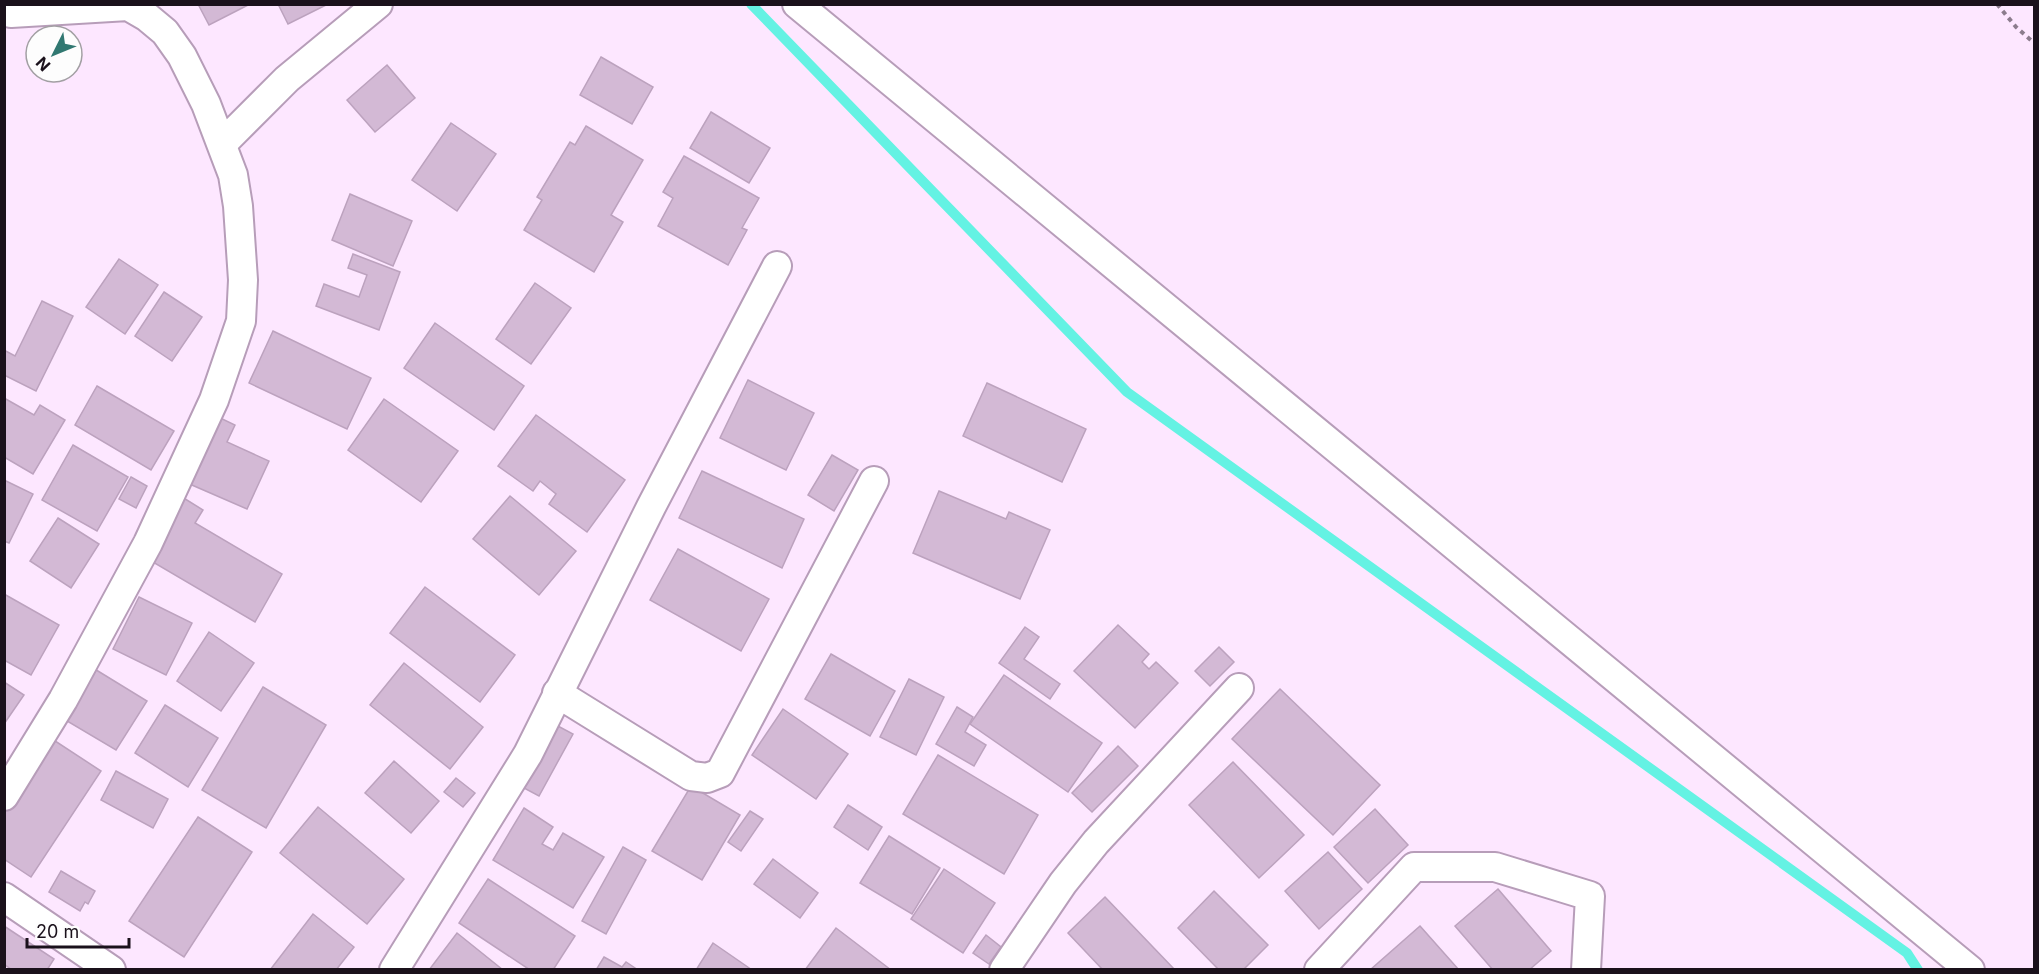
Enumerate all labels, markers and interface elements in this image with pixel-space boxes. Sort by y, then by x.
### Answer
north arrow [24,24,84,84]
text: N [32,53,55,76]
scale bar [27,911,129,949]
text: 20 m [36,921,79,942]

